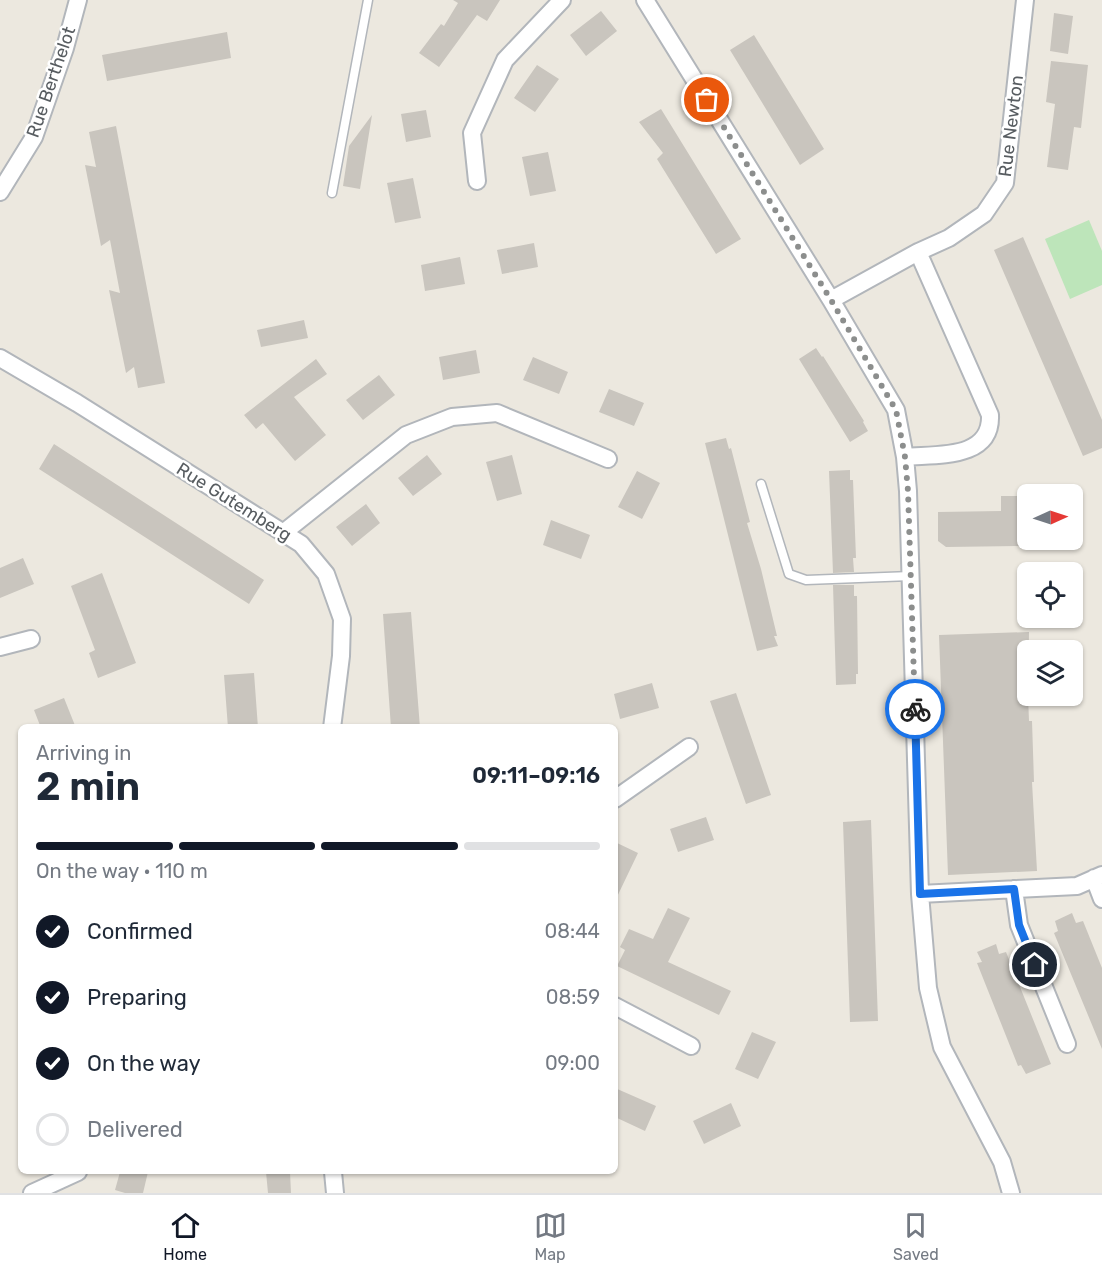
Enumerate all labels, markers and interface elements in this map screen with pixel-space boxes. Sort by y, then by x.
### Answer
street label: Rue Berthelot [22,24,80,140]
pin [681,74,732,125]
street label: Rue Newton [994,74,1028,178]
icon: bag [690,83,723,116]
street label: Rue Gutemberg [172,458,296,546]
north arrow [1017,484,1083,550]
map controls [1017,484,1083,706]
button: locate [1017,562,1083,628]
button: layers [1017,640,1083,706]
courier [885,679,945,739]
icon: bike [899,693,932,726]
text: Arriving in [36,741,131,765]
text: 09:11–09:16 [472,762,600,789]
text: 2 min [36,764,140,810]
text: On the way · 110 m [36,859,208,883]
icon: check [36,915,69,948]
text: Confirmed [87,918,193,945]
text: 08:44 [545,919,600,943]
pin [1009,939,1060,990]
icon: home [1018,948,1051,981]
icon: check [36,981,69,1014]
text: Preparing [87,984,187,1011]
text: 08:59 [546,985,600,1009]
icon: check [36,1047,69,1080]
text: On the way [87,1050,201,1077]
text: 09:00 [545,1051,600,1075]
text: Delivered [87,1116,183,1143]
tab: Home [163,1209,207,1264]
tab: Map [534,1209,567,1264]
tab: Saved [893,1209,939,1264]

